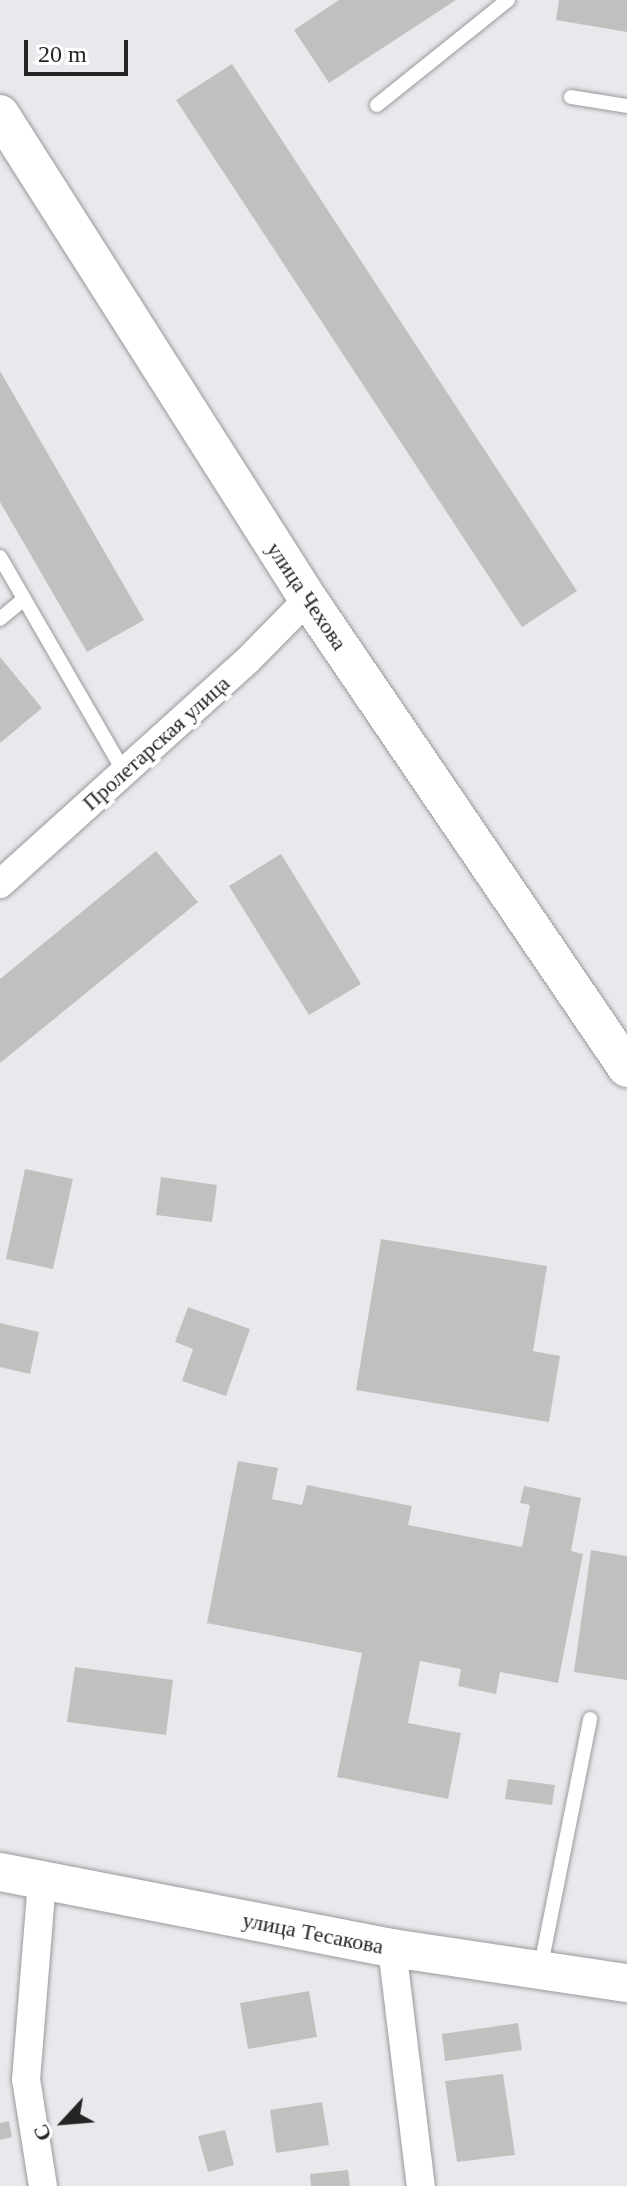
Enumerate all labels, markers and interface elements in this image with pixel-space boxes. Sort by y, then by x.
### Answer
scale bar [28,24,132,74]
text: 20 m [38,41,87,67]
street label: улица Чехова [261,537,353,655]
street label: Пролетарская улица [77,670,235,816]
street label: улица Тесакова [240,1906,386,1960]
north arrow [24,2082,104,2162]
text: С [27,2120,57,2145]

